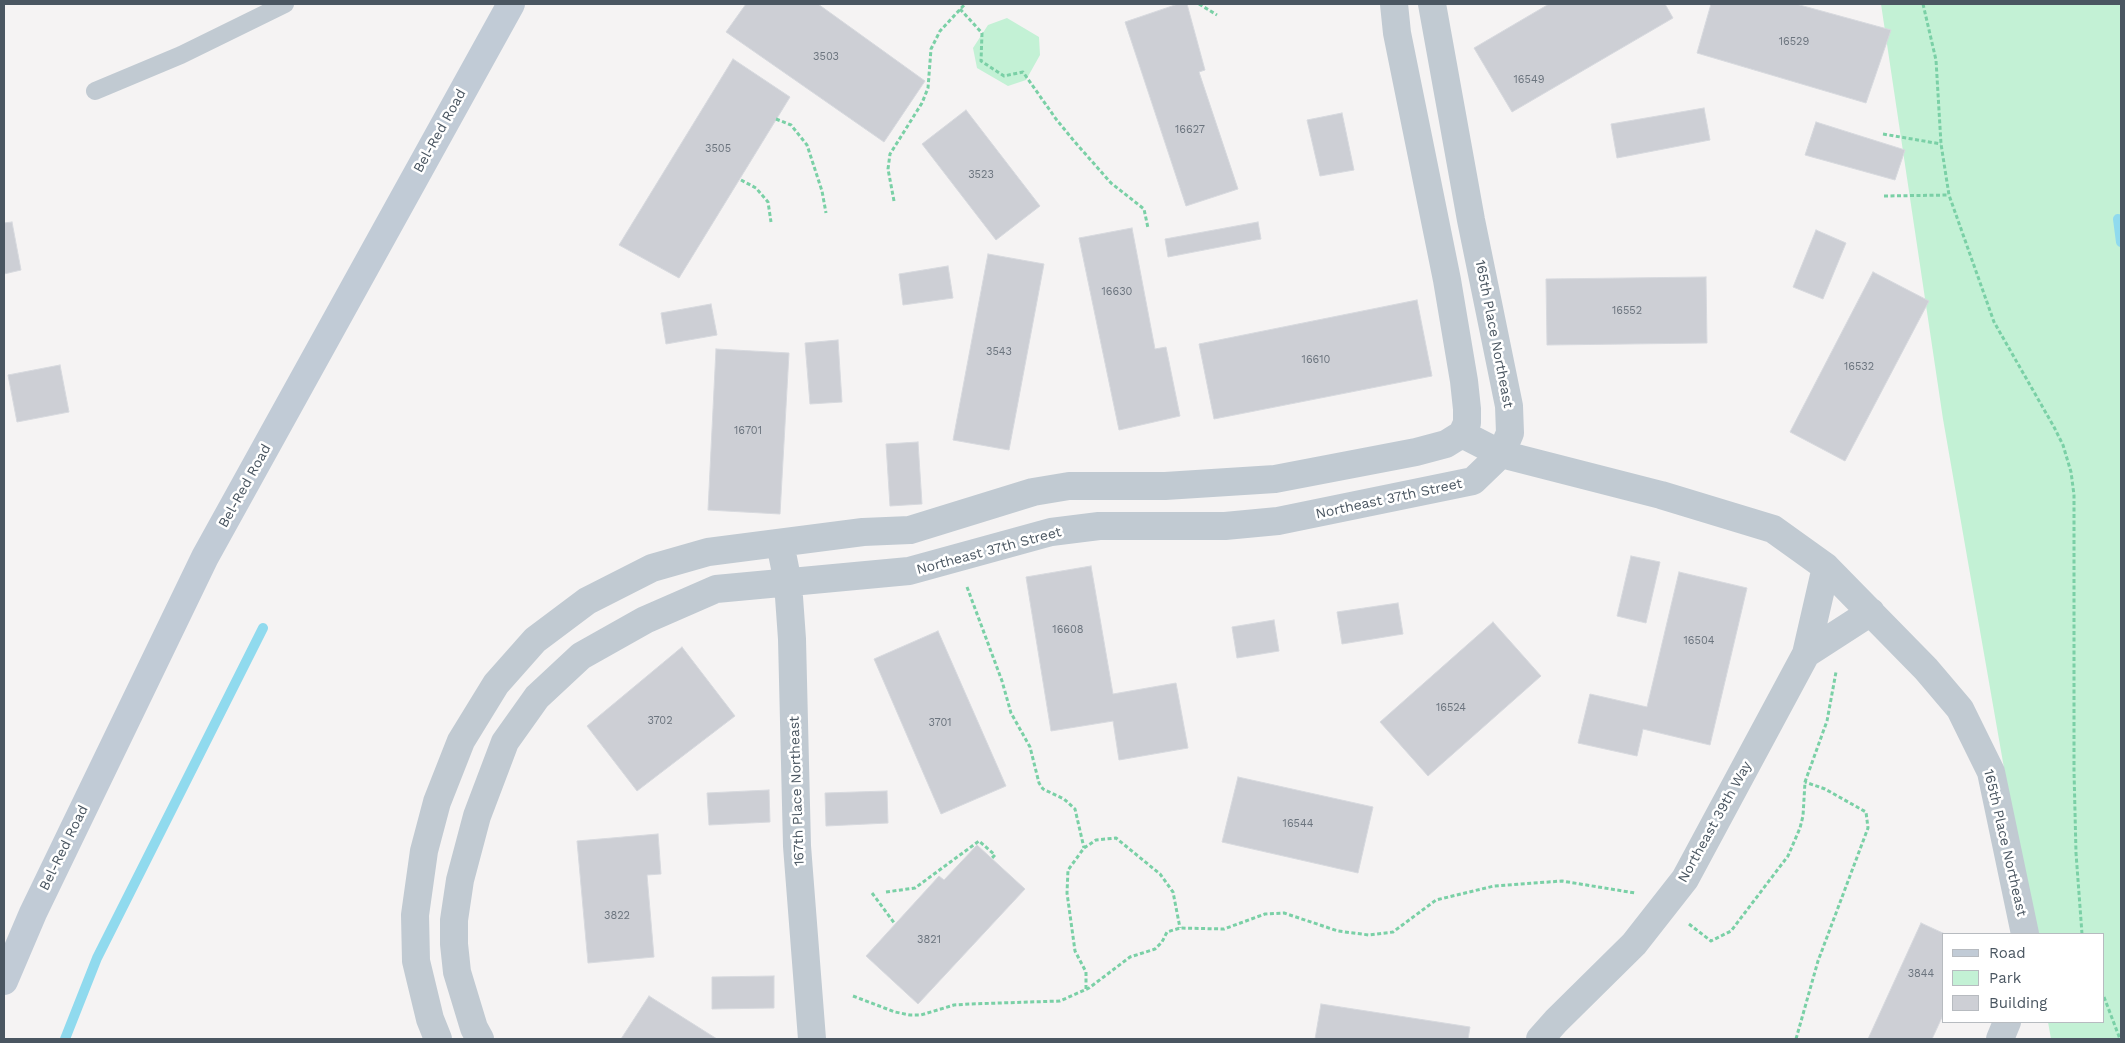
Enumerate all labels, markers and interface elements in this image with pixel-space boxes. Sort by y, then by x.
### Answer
house number: 16529 [1779,35,1809,49]
house number: 3503 [813,50,839,64]
house number: 16549 [1514,73,1544,87]
street label: Bel-Red Road [410,86,470,176]
house number: 16627 [1175,123,1205,137]
house number: 3505 [705,142,731,156]
house number: 3523 [968,168,994,182]
street label: 165th Place Northeast [1471,259,1517,409]
house number: 16630 [1102,285,1132,299]
house number: 16552 [1612,304,1642,318]
house number: 3543 [986,345,1012,359]
house number: 16610 [1302,353,1330,367]
house number: 16532 [1844,360,1874,374]
house number: 16701 [734,424,762,438]
street label: Bel-Red Road [215,441,275,531]
street label: Northeast 37th Street [1314,475,1464,523]
street label: Northeast 37th Street [915,524,1063,578]
house number: 16608 [1052,623,1084,637]
house number: 16504 [1684,634,1714,648]
house number: 16524 [1436,701,1466,715]
house number: 3702 [647,714,673,728]
street label: 167th Place Northeast [786,716,808,866]
house number: 3701 [928,716,952,730]
street label: Northeast 39th Way [1675,758,1755,886]
street label: 165th Place Northeast [1980,768,2030,918]
street label: Bel-Red Road [36,803,92,893]
house number: 16544 [1283,817,1313,831]
house number: 3822 [604,909,630,923]
house number: 3821 [917,933,941,947]
legend [1942,933,2105,1023]
text: Road [1989,944,2026,962]
house number: 3844 [1908,967,1934,981]
text: Park [1989,969,2021,987]
text: Building [1989,994,2047,1012]

